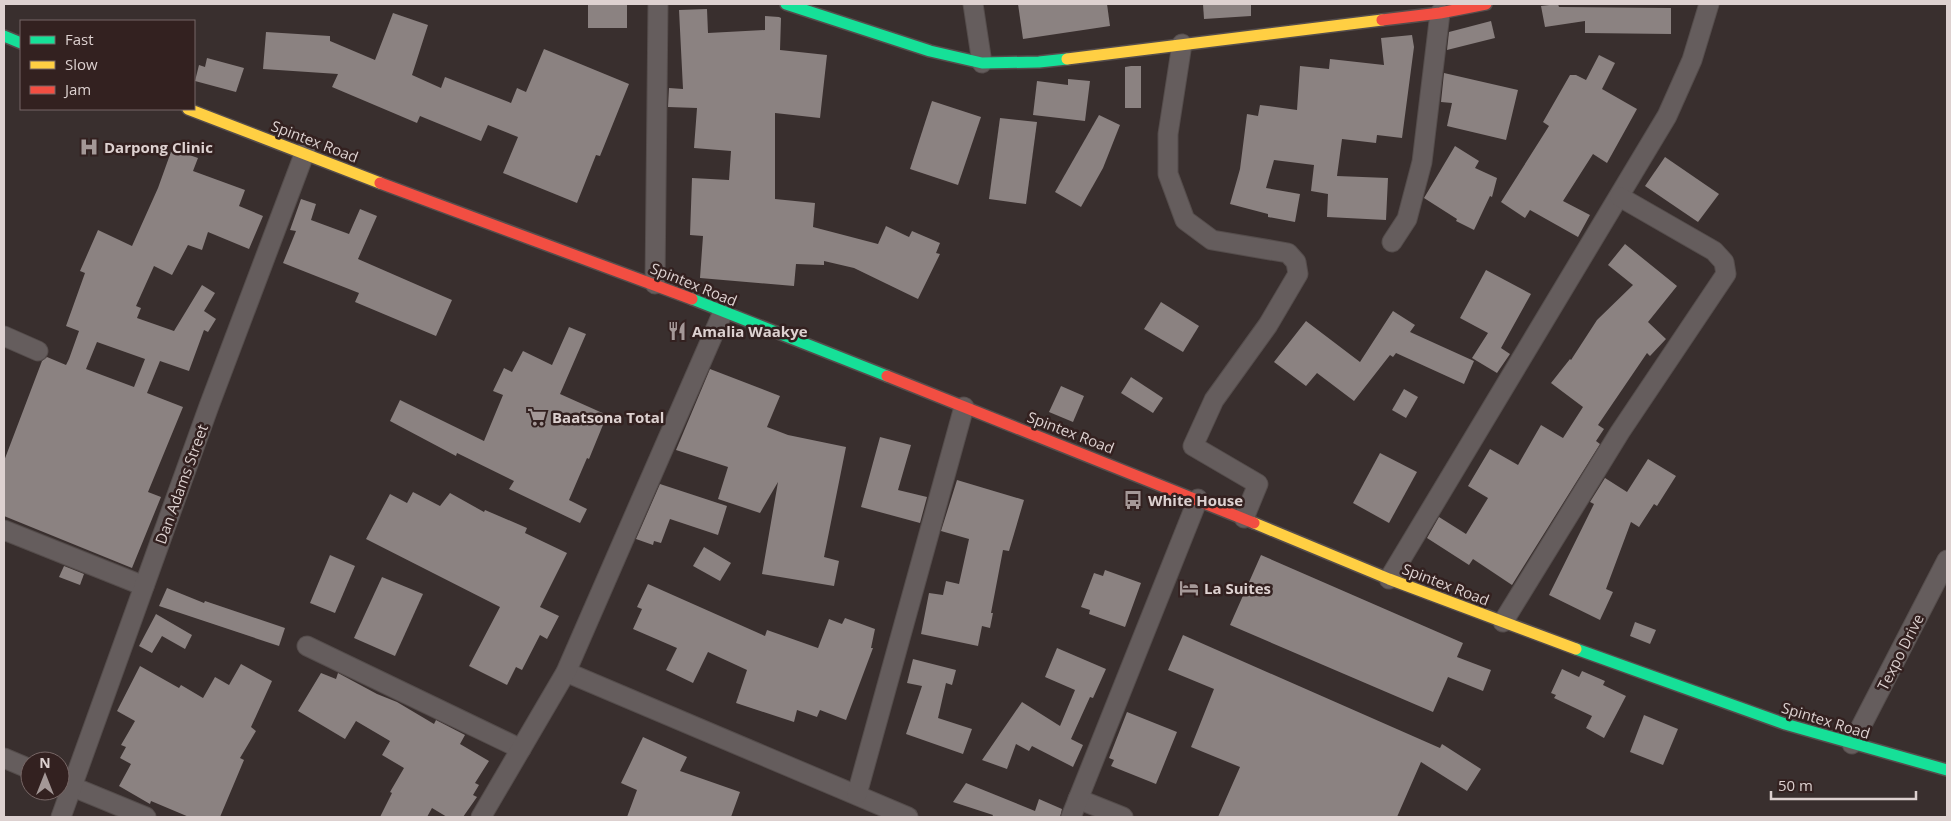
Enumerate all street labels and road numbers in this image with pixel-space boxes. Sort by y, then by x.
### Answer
street label: Spintex Road [269,115,361,167]
street label: Spintex Road [648,258,740,310]
street label: Spintex Road [1025,406,1117,458]
street label: Dan Adams Street [150,421,212,547]
street label: Spintex Road [1400,558,1492,610]
street label: Texpo Drive [1872,610,1928,694]
street label: Spintex Road [1779,697,1873,743]

